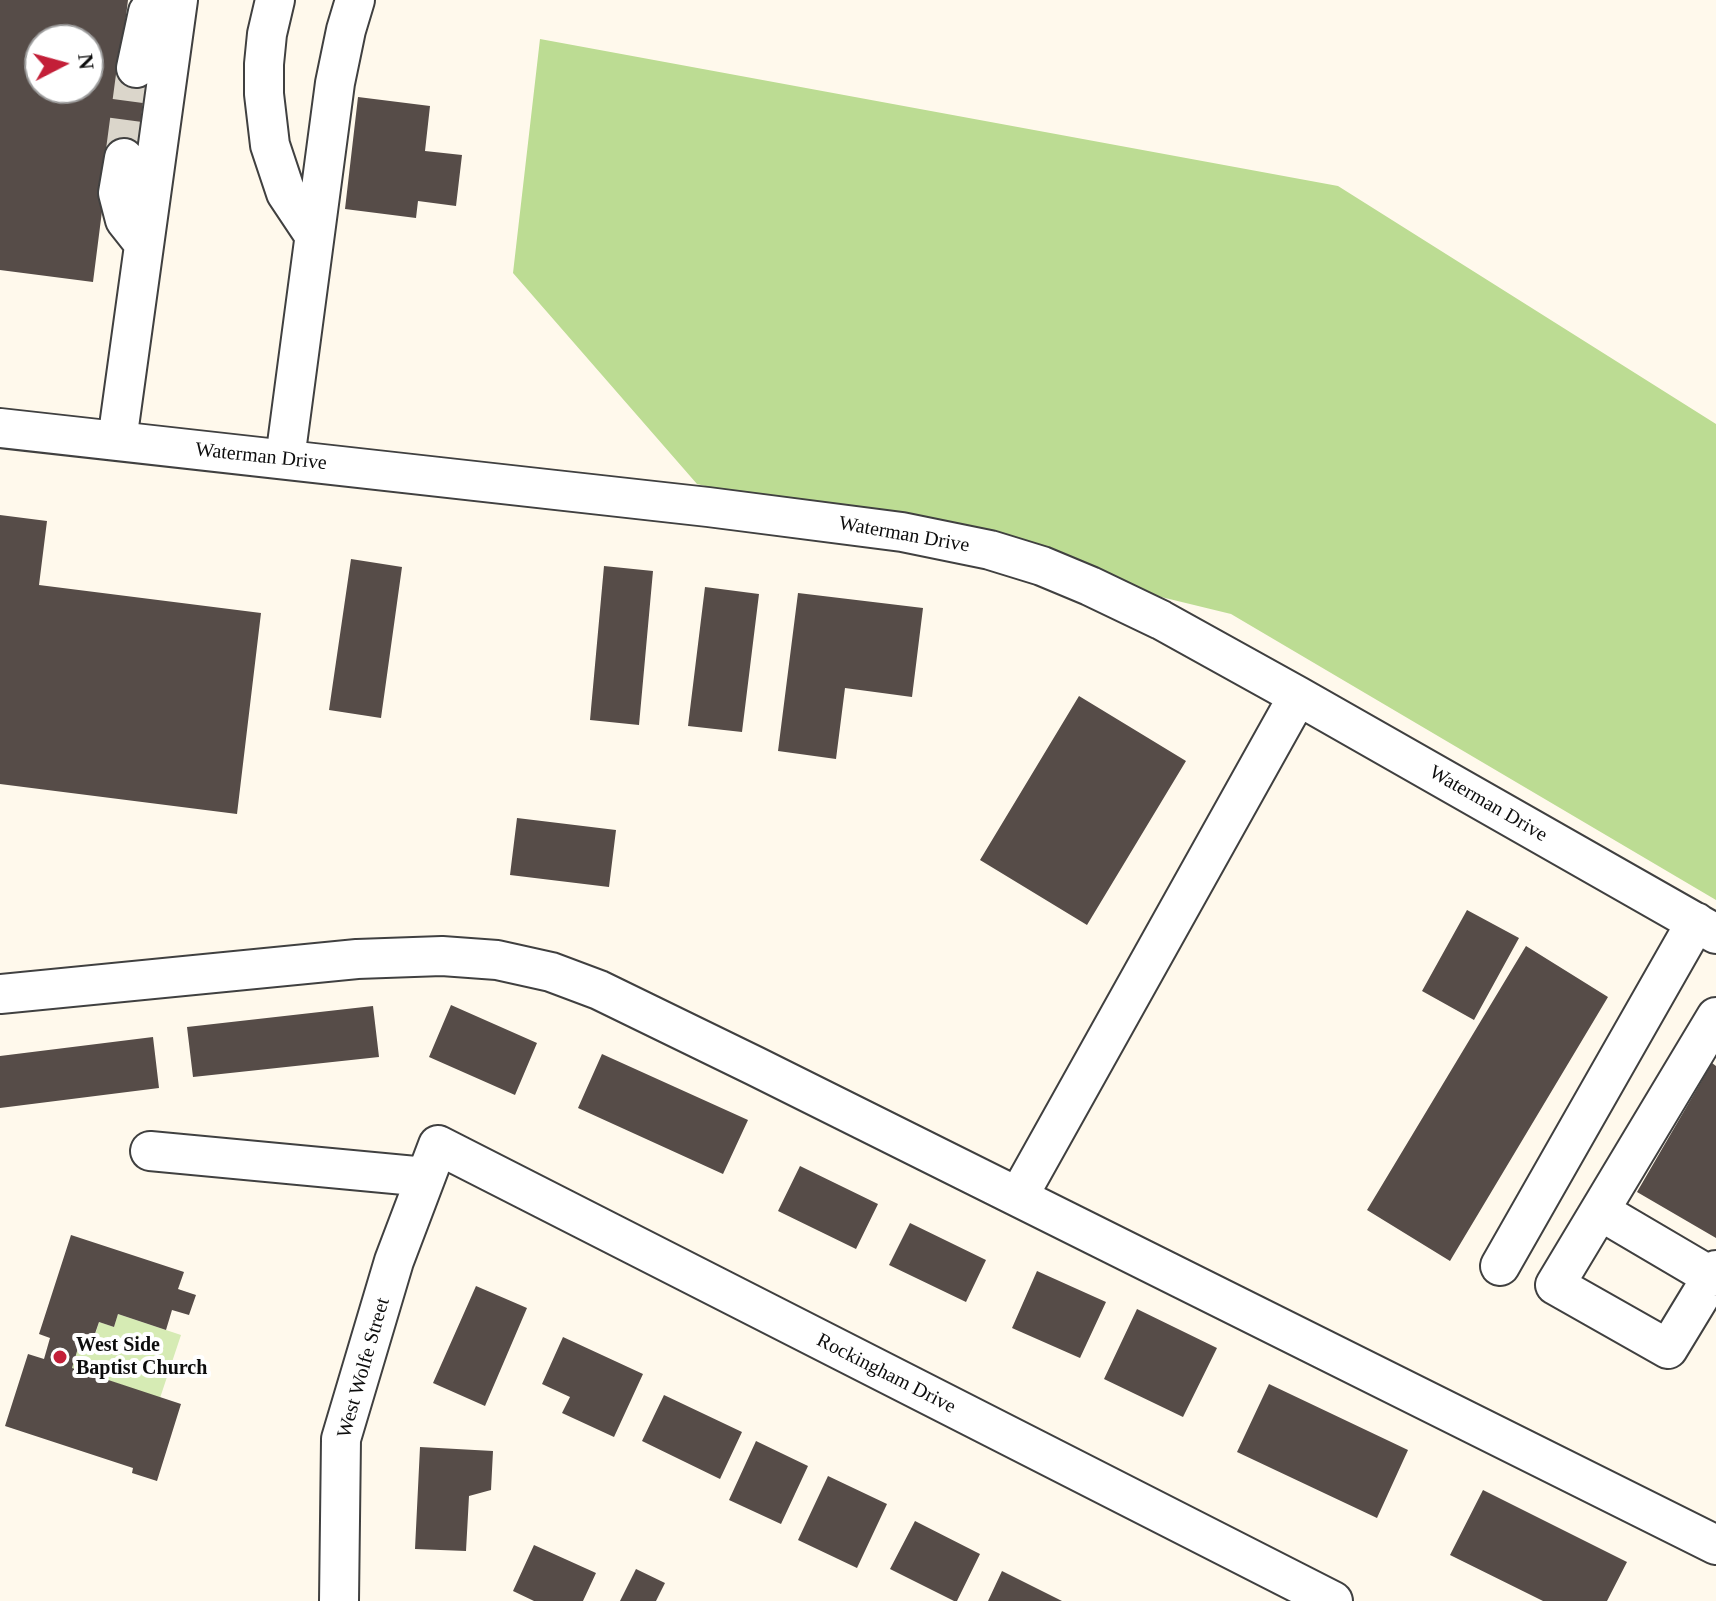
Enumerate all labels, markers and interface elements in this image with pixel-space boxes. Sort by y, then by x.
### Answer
north arrow [24,24,104,104]
text: N [73,52,100,71]
street label: Waterman Drive [194,438,328,476]
street label: Waterman Drive [837,512,971,558]
street label: Waterman Drive [1425,761,1551,847]
street label: West Wolfe Street [333,1295,395,1441]
street label: Rockingham Drive [813,1329,959,1419]
place label: West Side Baptist Church [76,1334,207,1381]
marker: West Side Baptist Church [51,1348,69,1366]

